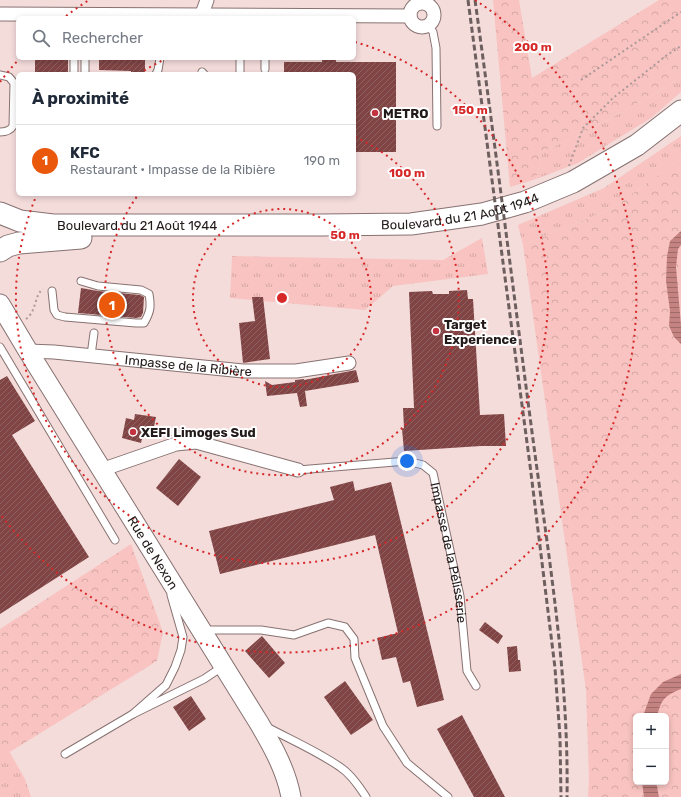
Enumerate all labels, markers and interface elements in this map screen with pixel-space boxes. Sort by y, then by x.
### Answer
search box [16,16,356,60]
icon: search [30,27,52,49]
text: Rechercher [62,29,143,47]
text: 200 m [514,40,552,54]
text: À proximité [32,88,129,108]
text: 150 m [452,103,488,117]
place label: METRO [383,106,428,121]
marker: METRO [370,108,380,118]
text: KFC [70,144,100,162]
text: 1 [42,153,48,168]
text: 190 m [304,153,340,168]
text: Restaurant · Impasse de la Ribière [70,162,275,177]
text: 100 m [389,166,425,180]
street label: Boulevard du 21 Août 1944 [381,190,541,232]
street label: Boulevard du 21 Août 1944 [57,218,217,233]
text: 50 m [330,228,360,242]
pin: 1 [99,290,125,320]
centre of rings [275,291,289,305]
place label: Target Experience [444,317,517,347]
marker: Target Experience [431,326,441,336]
street label: Impasse de la Ribière [124,352,252,379]
place label: XEFI Limoges Sud [141,425,256,440]
marker: XEFI Limoges Sud [128,427,138,437]
your location [397,451,417,471]
street label: Impasse de la Pélisserie [427,481,469,624]
street label: Rue de Nexon [124,513,181,592]
map controls [633,713,669,785]
button: + [633,713,669,749]
button: − [633,749,669,785]

